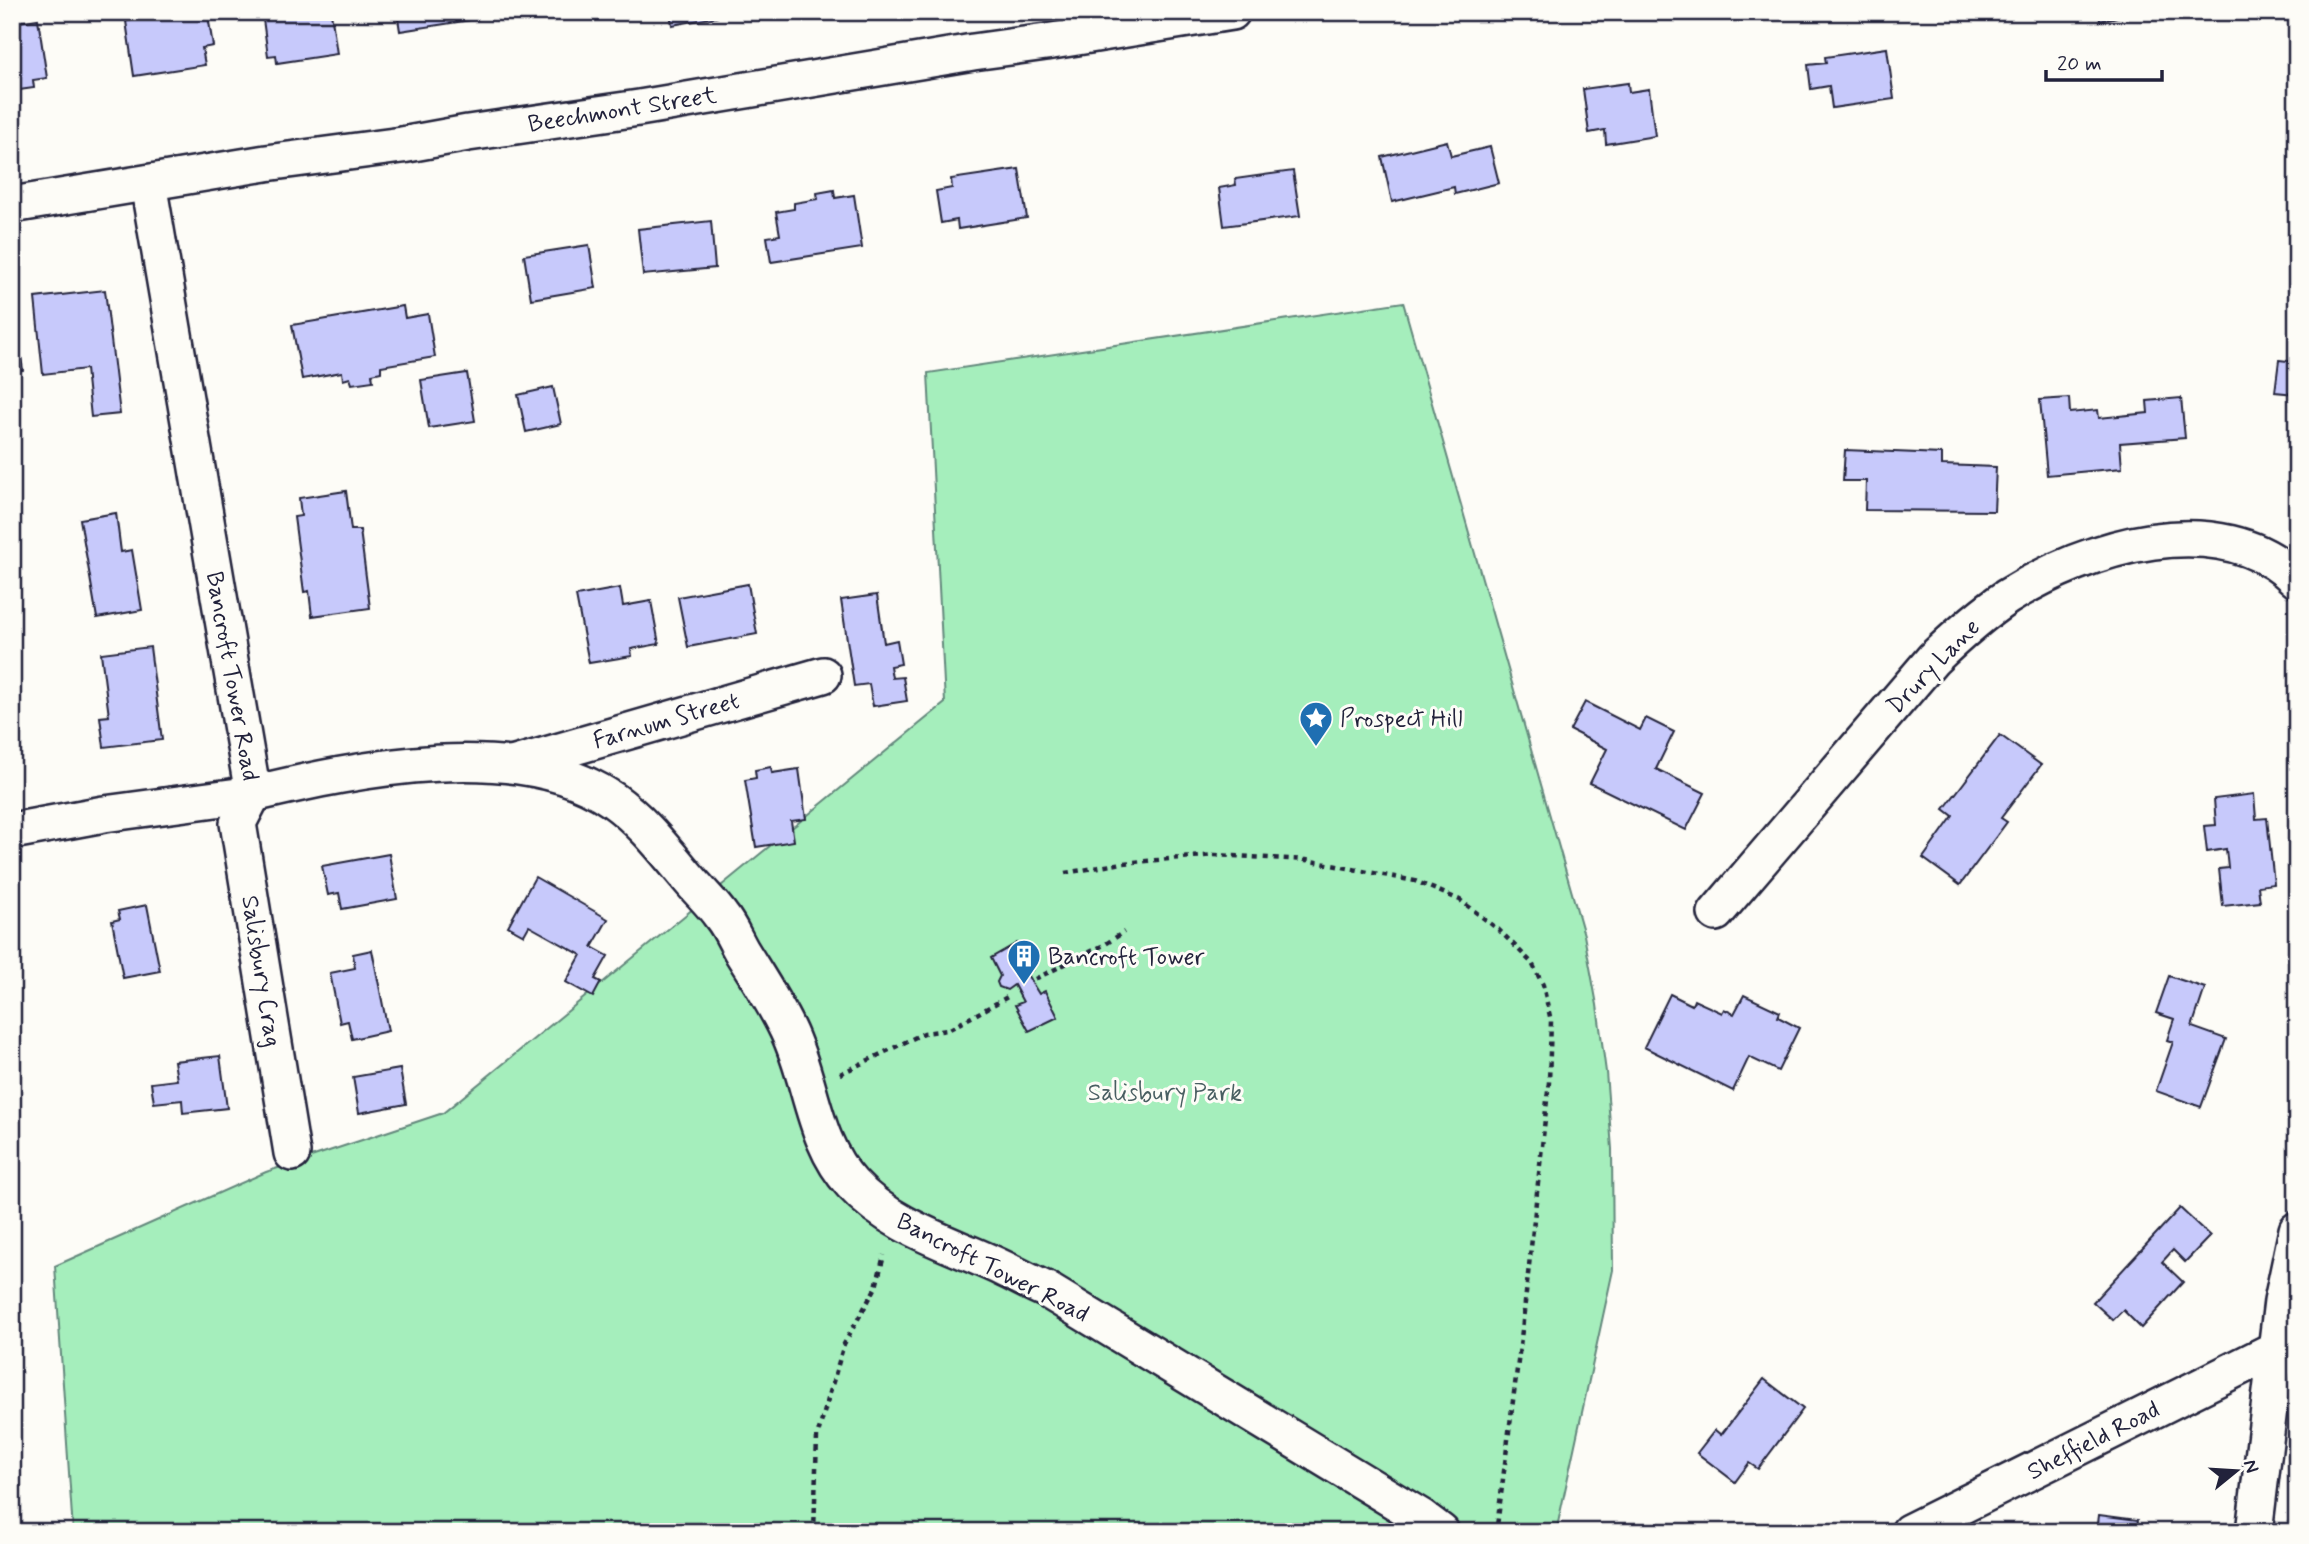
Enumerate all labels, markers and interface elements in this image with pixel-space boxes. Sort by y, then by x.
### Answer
scale bar [2046,38,2162,82]
text: 20 m [2057,50,2102,78]
street label: Beechmont Street [526,80,719,141]
street label: Bancroft Tower Road [198,569,265,783]
street label: Drury Lane [1881,613,1987,721]
street label: Farnum Street [590,686,743,757]
place icon: Prospect Hill [1297,699,1335,748]
place label: Prospect Hill [1340,704,1463,735]
street label: Salisbury Crag [233,893,288,1049]
building icon: Bancroft Tower [1005,937,1043,986]
place label: Bancroft Tower [1048,942,1205,973]
park label: Salisbury Park [1088,1078,1242,1109]
street label: Bancroft Tower Road [891,1206,1094,1330]
street label: Sheffield Road [2022,1395,2165,1488]
north arrow [2200,1436,2270,1506]
text: N [2237,1456,2265,1476]

